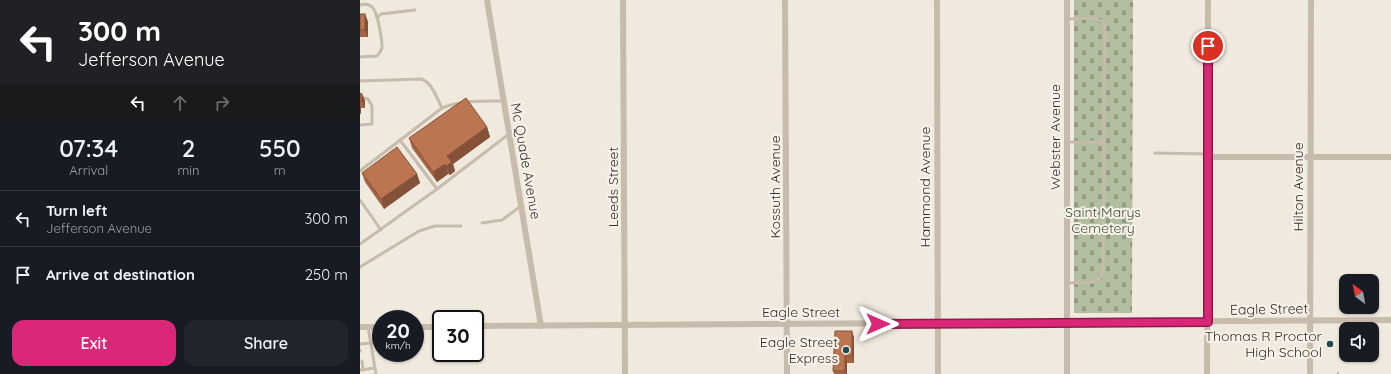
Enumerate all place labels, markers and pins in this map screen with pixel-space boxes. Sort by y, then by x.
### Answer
pin [1191,29,1225,63]
place label: Thomas R Proctor High School [1205,327,1323,361]
place label: Eagle Street Express [760,333,838,367]
marker: Thomas R Proctor High School [1325,339,1335,349]
marker: Eagle Street Express [841,345,851,355]

